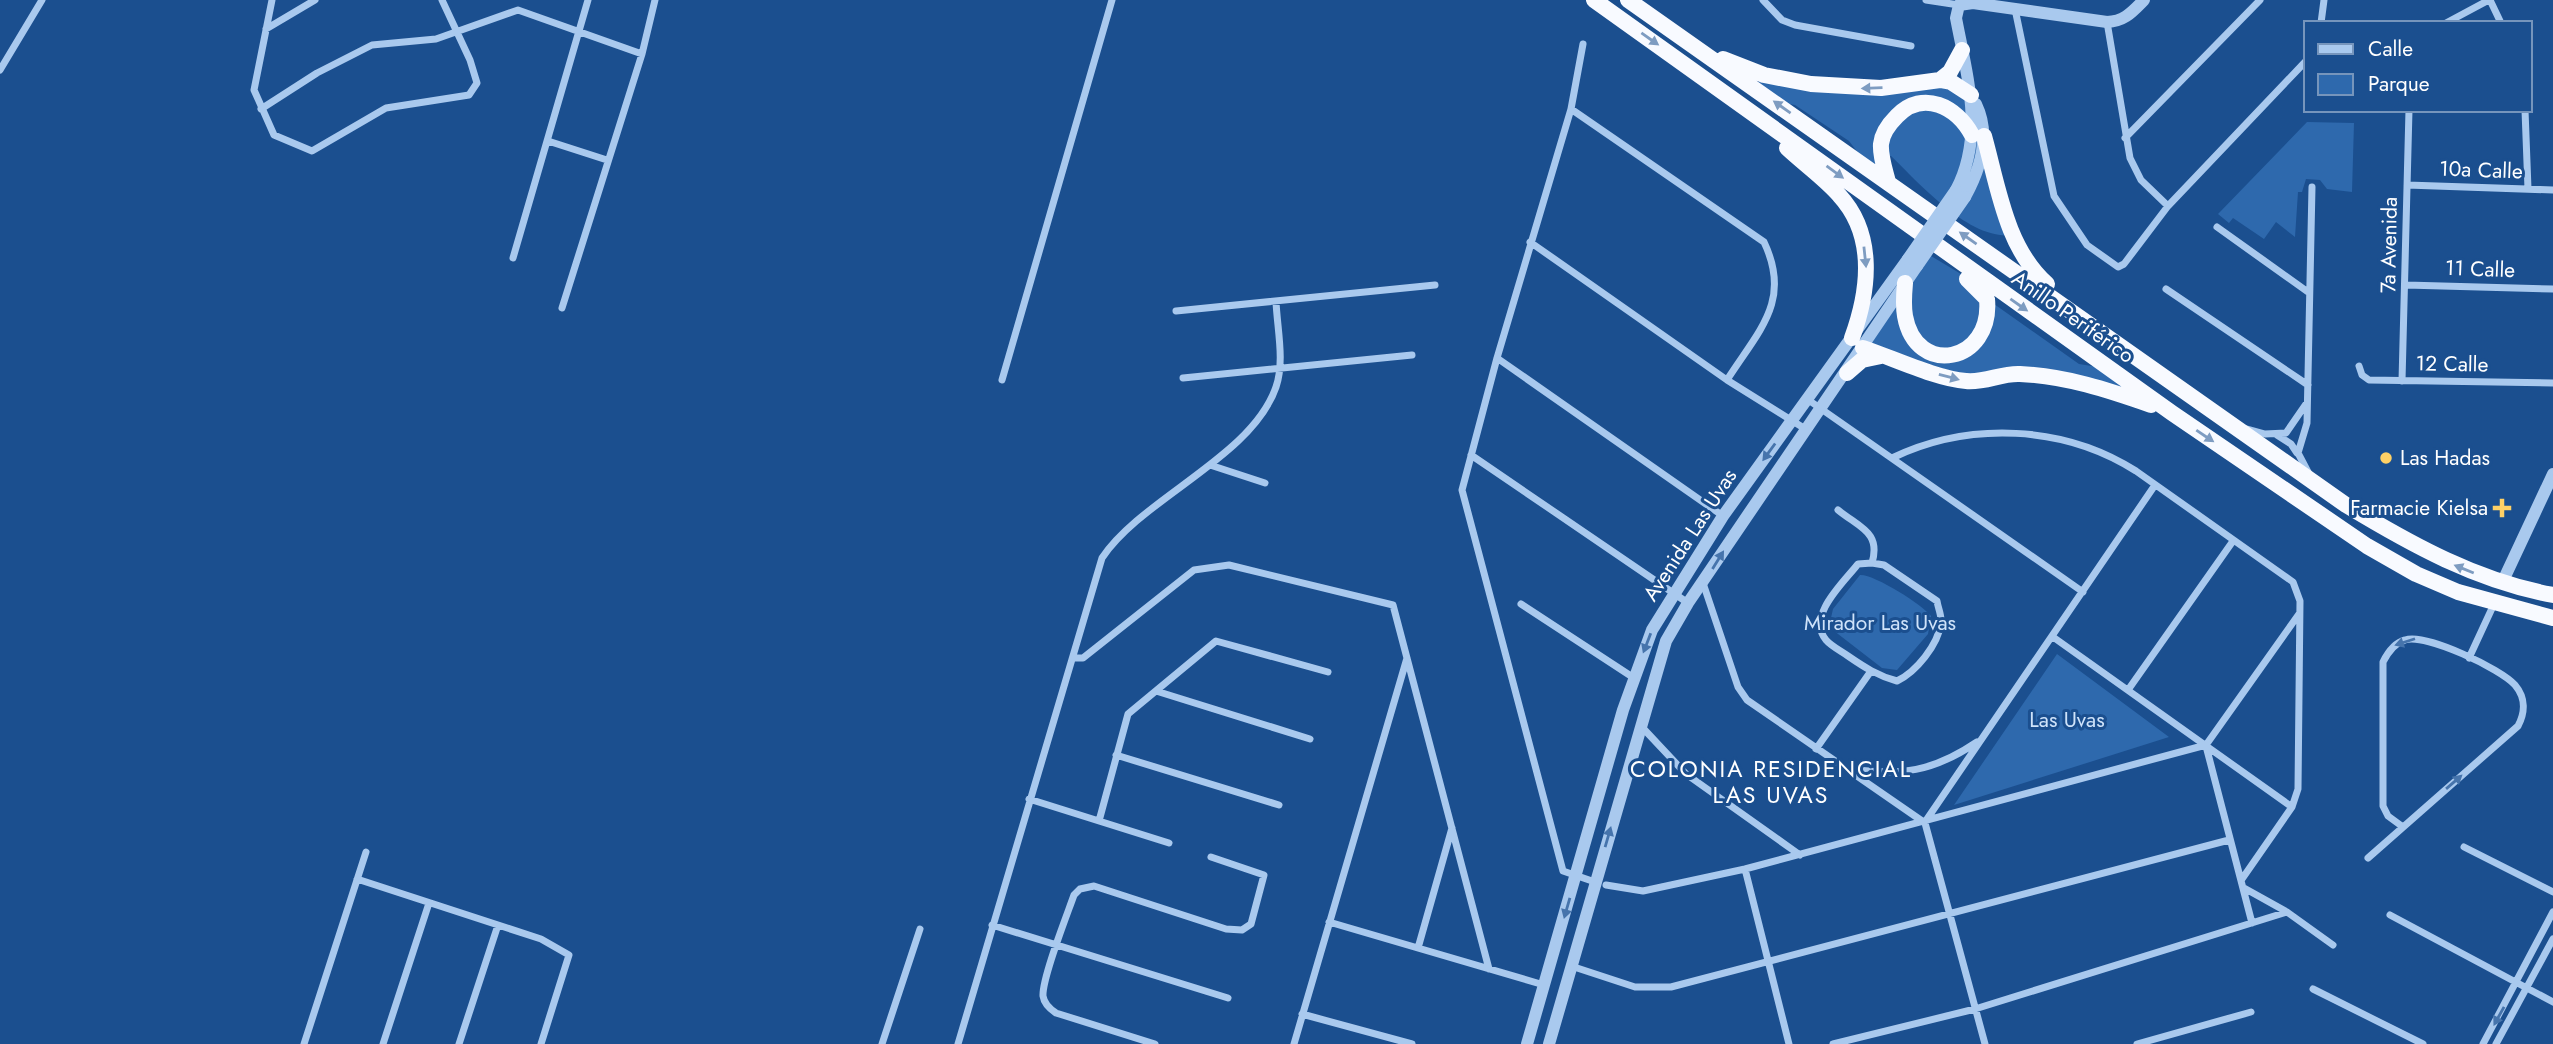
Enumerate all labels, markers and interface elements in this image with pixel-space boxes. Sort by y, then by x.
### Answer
legend [2304,21,2532,112]
one-way arrow [1641,32,1659,46]
text: Calle [2368,34,2413,64]
text: Parque [2368,69,2430,99]
one-way arrow [1861,82,1883,93]
one-way arrow [1773,100,1791,114]
street label: 10a Calle [2439,154,2523,186]
one-way arrow [1826,165,1844,179]
street label: 7a Avenida [2373,197,2405,293]
one-way arrow [1959,231,1977,245]
one-way arrow [1860,247,1871,269]
street label: 11 Calle [2444,253,2516,285]
street label: Anillo Periférico [2006,264,2140,370]
one-way arrow [2010,298,2028,312]
street label: 12 Calle [2415,348,2489,380]
one-way arrow [1939,373,1960,383]
one-way arrow [2196,429,2215,442]
one-way arrow [1762,443,1776,461]
place label: Las Hadas [2400,443,2490,473]
marker: Las Hadas [2378,450,2394,466]
street label: Avenida Las Uvas [1636,463,1744,607]
place label: Farmacie Kielsa [2350,493,2488,523]
marker: Farmacie Kielsa [2494,500,2510,516]
one-way arrow [1711,550,1724,569]
one-way arrow [2454,563,2475,574]
park label: Mirador Las Uvas [1804,608,1956,638]
one-way arrow [1641,633,1652,654]
one-way arrow [2394,638,2415,648]
park label: Las Uvas [2029,705,2105,735]
district label: COLONIA RESIDENCIAL LAS UVAS [1630,752,1912,812]
one-way arrow [2446,775,2463,790]
one-way arrow [1603,826,1613,847]
one-way arrow [1561,898,1571,919]
one-way arrow [2493,1006,2504,1026]

